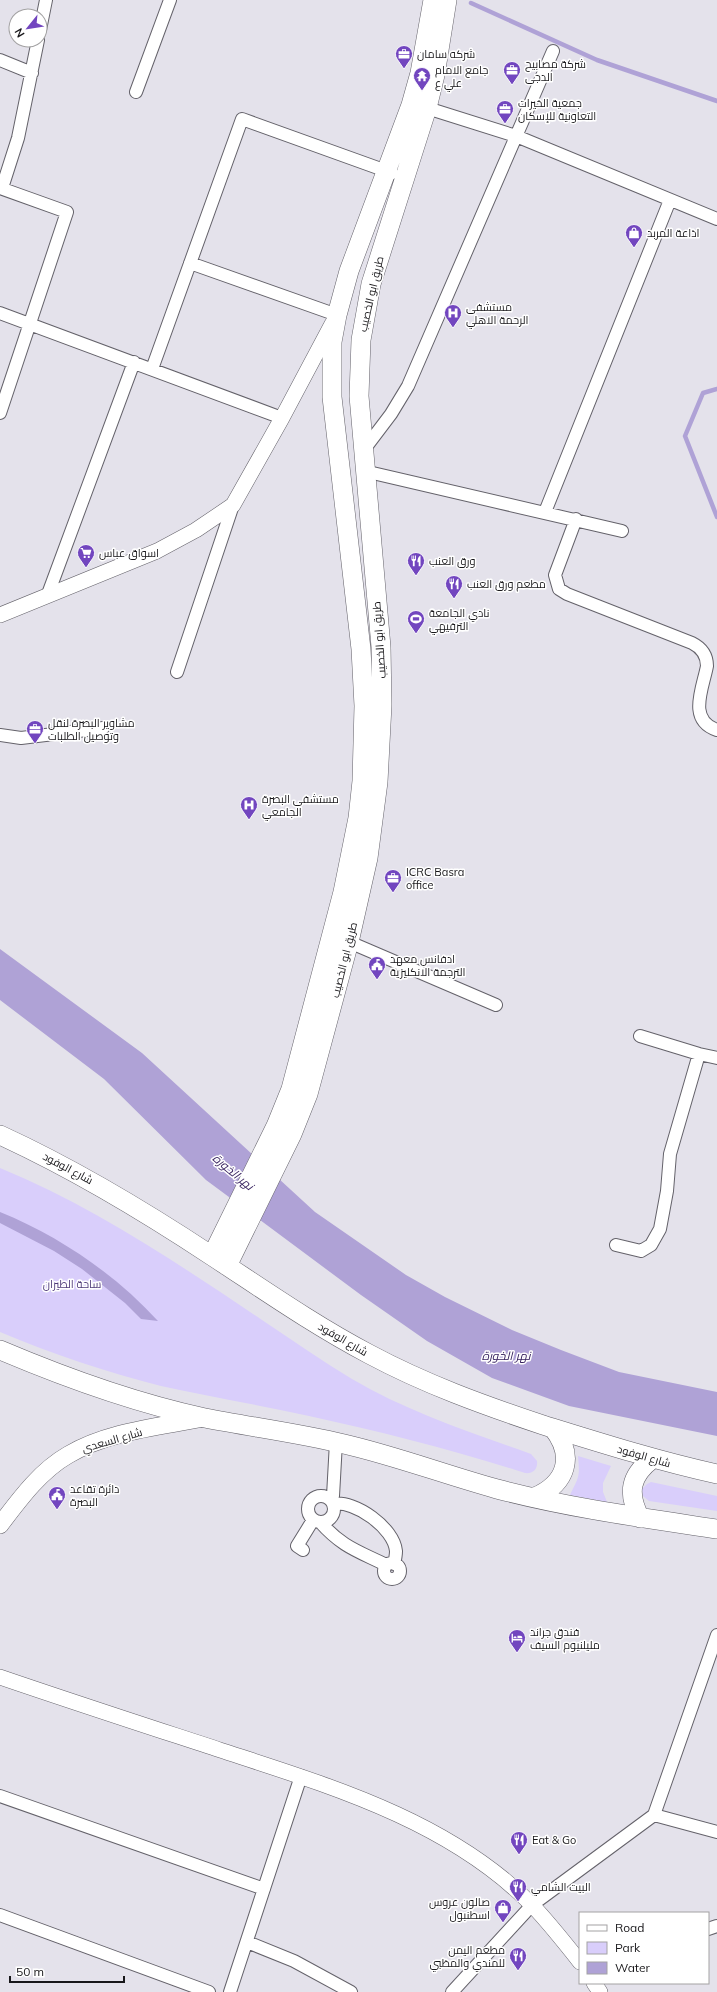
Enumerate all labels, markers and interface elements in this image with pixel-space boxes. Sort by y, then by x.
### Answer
north arrow [8,8,48,48]
text: N [11,26,27,40]
office icon: شركه سامان [394,44,414,69]
place label: شركه سامان [417,47,475,61]
place label: شركة مصابيح الدجى [525,57,586,84]
office icon: شركة مصابيح الدجى [502,60,522,85]
place label: جامع الامام علي ع [435,63,488,92]
temple icon: جامع الامام علي ع [412,66,432,91]
place label: جمعية الخيرات التعاونية للإسكان [518,96,596,123]
office icon: جمعية الخيرات التعاونية للإسكان [495,99,515,124]
shop icon: اذاعة المربد [624,223,644,248]
place label: اذاعة المربد [647,226,700,240]
street label: طريق ابو الخصيب [355,255,387,333]
place label: مستشفى الرحمة الاهلي [466,300,528,329]
hospital icon: مستشفى الرحمة الاهلي [443,303,463,328]
supermarket icon: اسواق عباس [76,543,96,568]
place label: اسواق عباس [99,546,159,560]
restaurant icon: ورق العنب [406,551,426,576]
place label: ورق العنب [429,554,475,568]
restaurant icon: مطعم ورق العنب [444,574,464,599]
place label: مطعم ورق العنب [467,577,546,592]
street label: طريق ابو الخصيب [369,601,389,679]
place label: نادي الجامعة الترفيهي [429,606,490,635]
sports icon: نادي الجامعة الترفيهي [406,609,426,634]
place label: مشاوير البصرة لنقل وتوصيل الطلبات [48,716,135,743]
office icon: مشاوير البصرة لنقل وتوصيل الطلبات [25,719,45,744]
place label: مستشفى البصرة الجامعي [262,792,339,821]
hospital icon: مستشفى البصرة الجامعي [239,795,259,820]
place label: ICRC Basra office [406,865,464,892]
office icon: ICRC Basra office [383,868,403,893]
street label: طريق ابو الخصيب [328,921,360,999]
place label: ادفانس معهد الترجمة الانكليزية [390,952,466,979]
public building icon: ادفانس معهد الترجمة الانكليزية [367,955,387,980]
street label: شارع الوفود [40,1149,96,1188]
water label: نهر الخورة [210,1150,258,1194]
park label: ساحة الطيران [43,1277,101,1291]
street label: شارع الوفود [315,1319,370,1360]
water label: نهر الخورة [482,1348,532,1363]
street label: شارع السعدي [80,1425,144,1457]
street label: شارع الوفود [615,1442,672,1471]
place label: دائرة تقاعد البصرة [70,1482,119,1509]
public building icon: دائرة تقاعد البصرة [47,1485,67,1510]
place label: فندق جراند مليلنيوم السيف [530,1625,600,1653]
hotel icon: فندق جراند مليلنيوم السيف [507,1628,527,1653]
restaurant icon: Eat & Go [509,1830,529,1855]
place label: Eat & Go [532,1833,576,1847]
restaurant icon: البيت الشامي [508,1877,528,1902]
place label: البيت الشامي [531,1880,591,1896]
place label: صالون عروس اسطنبول [429,1895,490,1922]
shop icon: صالون عروس اسطنبول [493,1898,513,1923]
legend [579,1912,709,1984]
text: Road [615,1920,644,1935]
text: Park [615,1940,641,1955]
place label: مطعم اليمن للمندي والمظبي [429,1943,505,1972]
restaurant icon: مطعم اليمن للمندي والمظبي [508,1946,528,1971]
scale bar [10,1958,124,1984]
text: Water [615,1960,651,1975]
text: 50 m [16,1964,44,1979]

